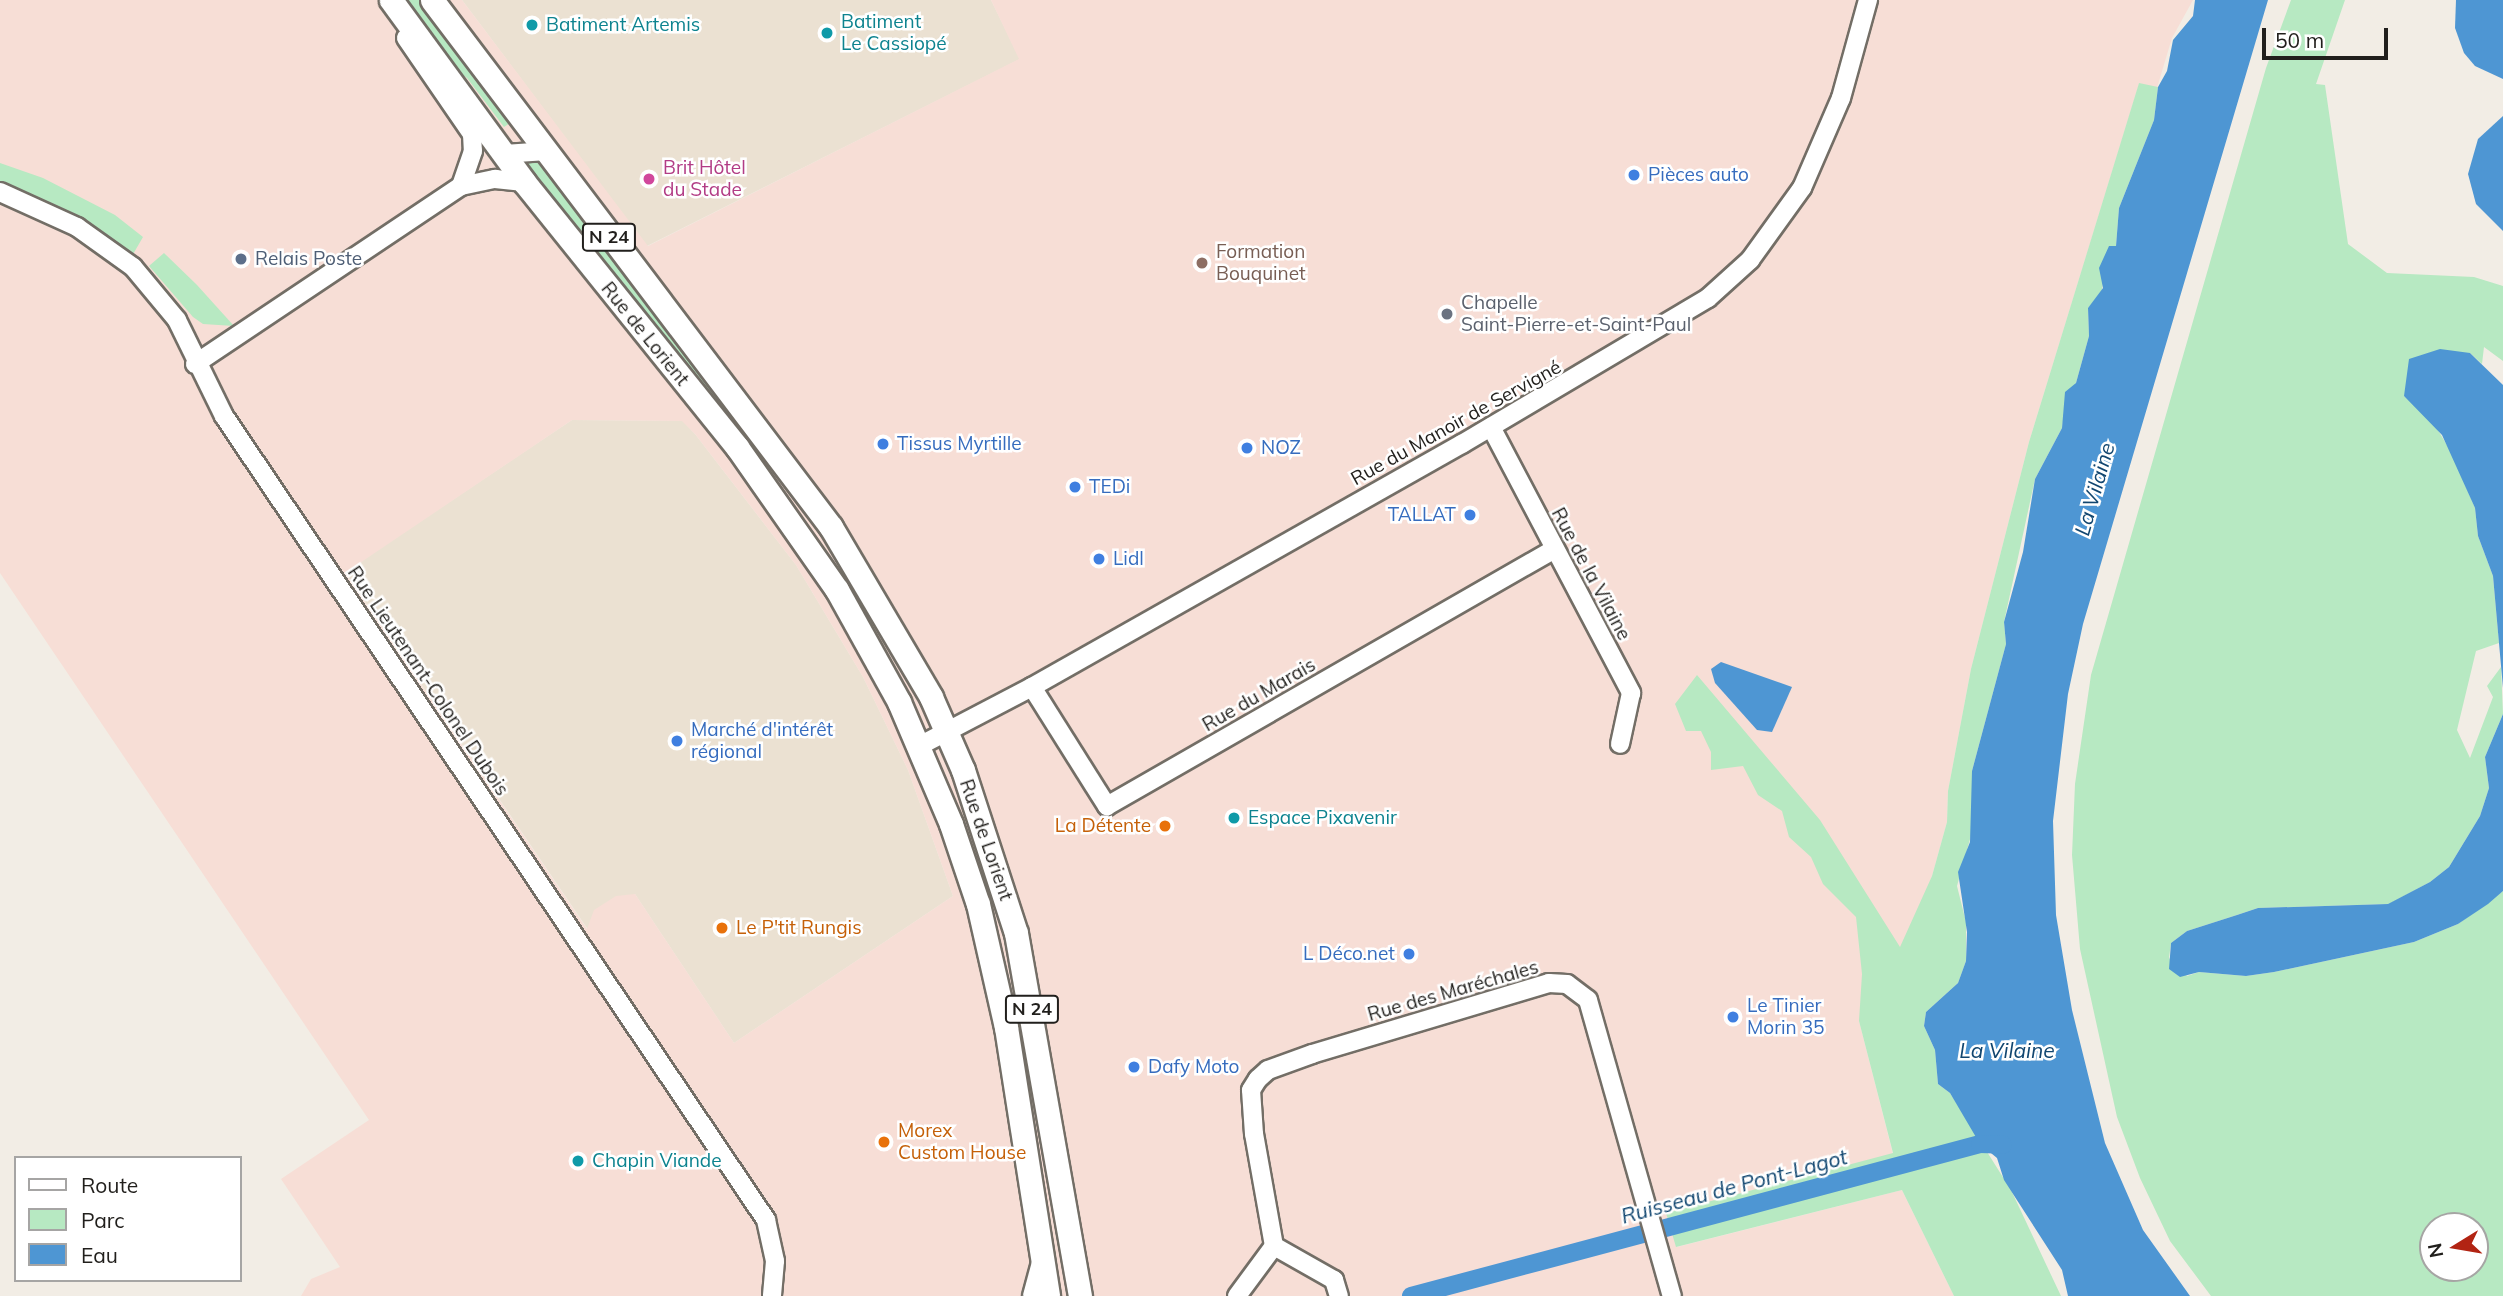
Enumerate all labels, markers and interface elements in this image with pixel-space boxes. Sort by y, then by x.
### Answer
place label: Batiment Le Cassiopé [841,11,947,55]
place label: Batiment Artemis [546,14,700,36]
scale bar [2265,14,2391,58]
marker: Batiment Artemis [524,17,540,33]
marker: Batiment Le Cassiopé [819,25,835,41]
text: 50 m [2275,27,2324,53]
place label: Brit Hôtel du Stade [663,157,746,201]
place label: Pièces auto [1648,164,1749,186]
marker: Pièces auto [1626,167,1642,183]
marker: Brit Hôtel du Stade [641,171,657,187]
road number: N 24 [581,222,637,251]
place label: Formation Bouquinet [1216,241,1306,285]
place label: Relais Poste [255,248,362,270]
marker: Relais Poste [233,251,249,267]
marker: Formation Bouquinet [1194,255,1210,271]
street label: Rue de Lorient [596,278,694,390]
place label: Chapelle Saint-Pierre-et-Saint-Paul [1461,292,1691,336]
marker: Chapelle Saint-Pierre-et-Saint-Paul [1439,306,1455,322]
street label: Rue du Manoir de Servigné [1347,356,1565,490]
place label: Tissus Myrtille [897,433,1022,455]
marker: Tissus Myrtille [875,436,891,452]
place label: NOZ [1261,437,1301,459]
marker: NOZ [1239,440,1255,456]
water label: La Vilaine [2069,440,2119,538]
place label: TEDi [1089,476,1130,498]
marker: TEDi [1067,479,1083,495]
place label: TALLAT [1388,504,1456,526]
street label: Rue de la Vilaine [1547,504,1635,644]
marker: TALLAT [1462,507,1478,523]
place label: Lidl [1113,548,1144,570]
marker: Lidl [1091,551,1107,567]
street label: Rue Lieutenant-Colonel Dubois [343,562,513,800]
street label: Rue du Marais [1198,653,1320,737]
place label: Marché d'intérêt régional [691,719,833,763]
marker: Marché d'intérêt régional [669,733,685,749]
street label: Rue de Lorient [955,776,1017,904]
place label: Espace Pixavenir [1248,807,1397,829]
marker: Espace Pixavenir [1226,810,1242,826]
place label: La Détente [1055,815,1151,837]
marker: La Détente [1157,818,1173,834]
place label: Le P'tit Rungis [736,917,862,939]
marker: Le P'tit Rungis [714,920,730,936]
place label: L Déco.net [1303,943,1395,965]
marker: L Déco.net [1401,946,1417,962]
street label: Rue des Maréchales [1365,956,1541,1026]
road number: N 24 [1004,994,1060,1024]
place label: Le Tinier Morin 35 [1747,995,1824,1039]
marker: Le Tinier Morin 35 [1725,1009,1741,1025]
water label: La Vilaine [1959,1037,2055,1063]
place label: Dafy Moto [1148,1056,1239,1078]
marker: Dafy Moto [1126,1059,1142,1075]
place label: Morex Custom House [898,1120,1026,1164]
marker: Morex Custom House [876,1134,892,1150]
water label: Ruisseau de Pont-Lagot [1618,1144,1850,1228]
place label: Chapin Viande [592,1150,722,1172]
marker: Chapin Viande [570,1153,586,1169]
legend [14,1156,242,1282]
text: Route [81,1172,138,1198]
text: Parc [81,1207,125,1233]
north arrow [2419,1212,2489,1282]
text: N [2422,1241,2449,1260]
text: Eau [81,1242,118,1268]

